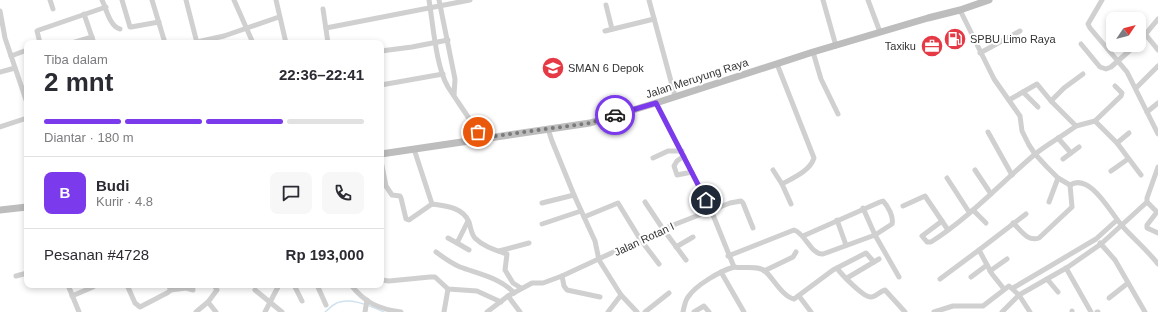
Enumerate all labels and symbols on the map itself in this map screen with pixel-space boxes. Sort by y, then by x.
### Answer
north arrow [1106,12,1146,52]
fuel station icon: SPBU Limo Raya [942,26,968,52]
office icon: Taxiku [919,33,945,59]
place label: SPBU Limo Raya [970,33,1056,45]
place label: Taxiku [885,40,916,52]
school or university icon: SMAN 6 Depok [540,55,566,81]
street label: Jalan Meruyung Raya [644,55,751,100]
place label: SMAN 6 Depok [568,62,644,74]
courier [595,95,635,135]
pin [461,115,495,149]
pin [689,183,723,217]
street label: Jalan Rotan I [612,220,676,258]

